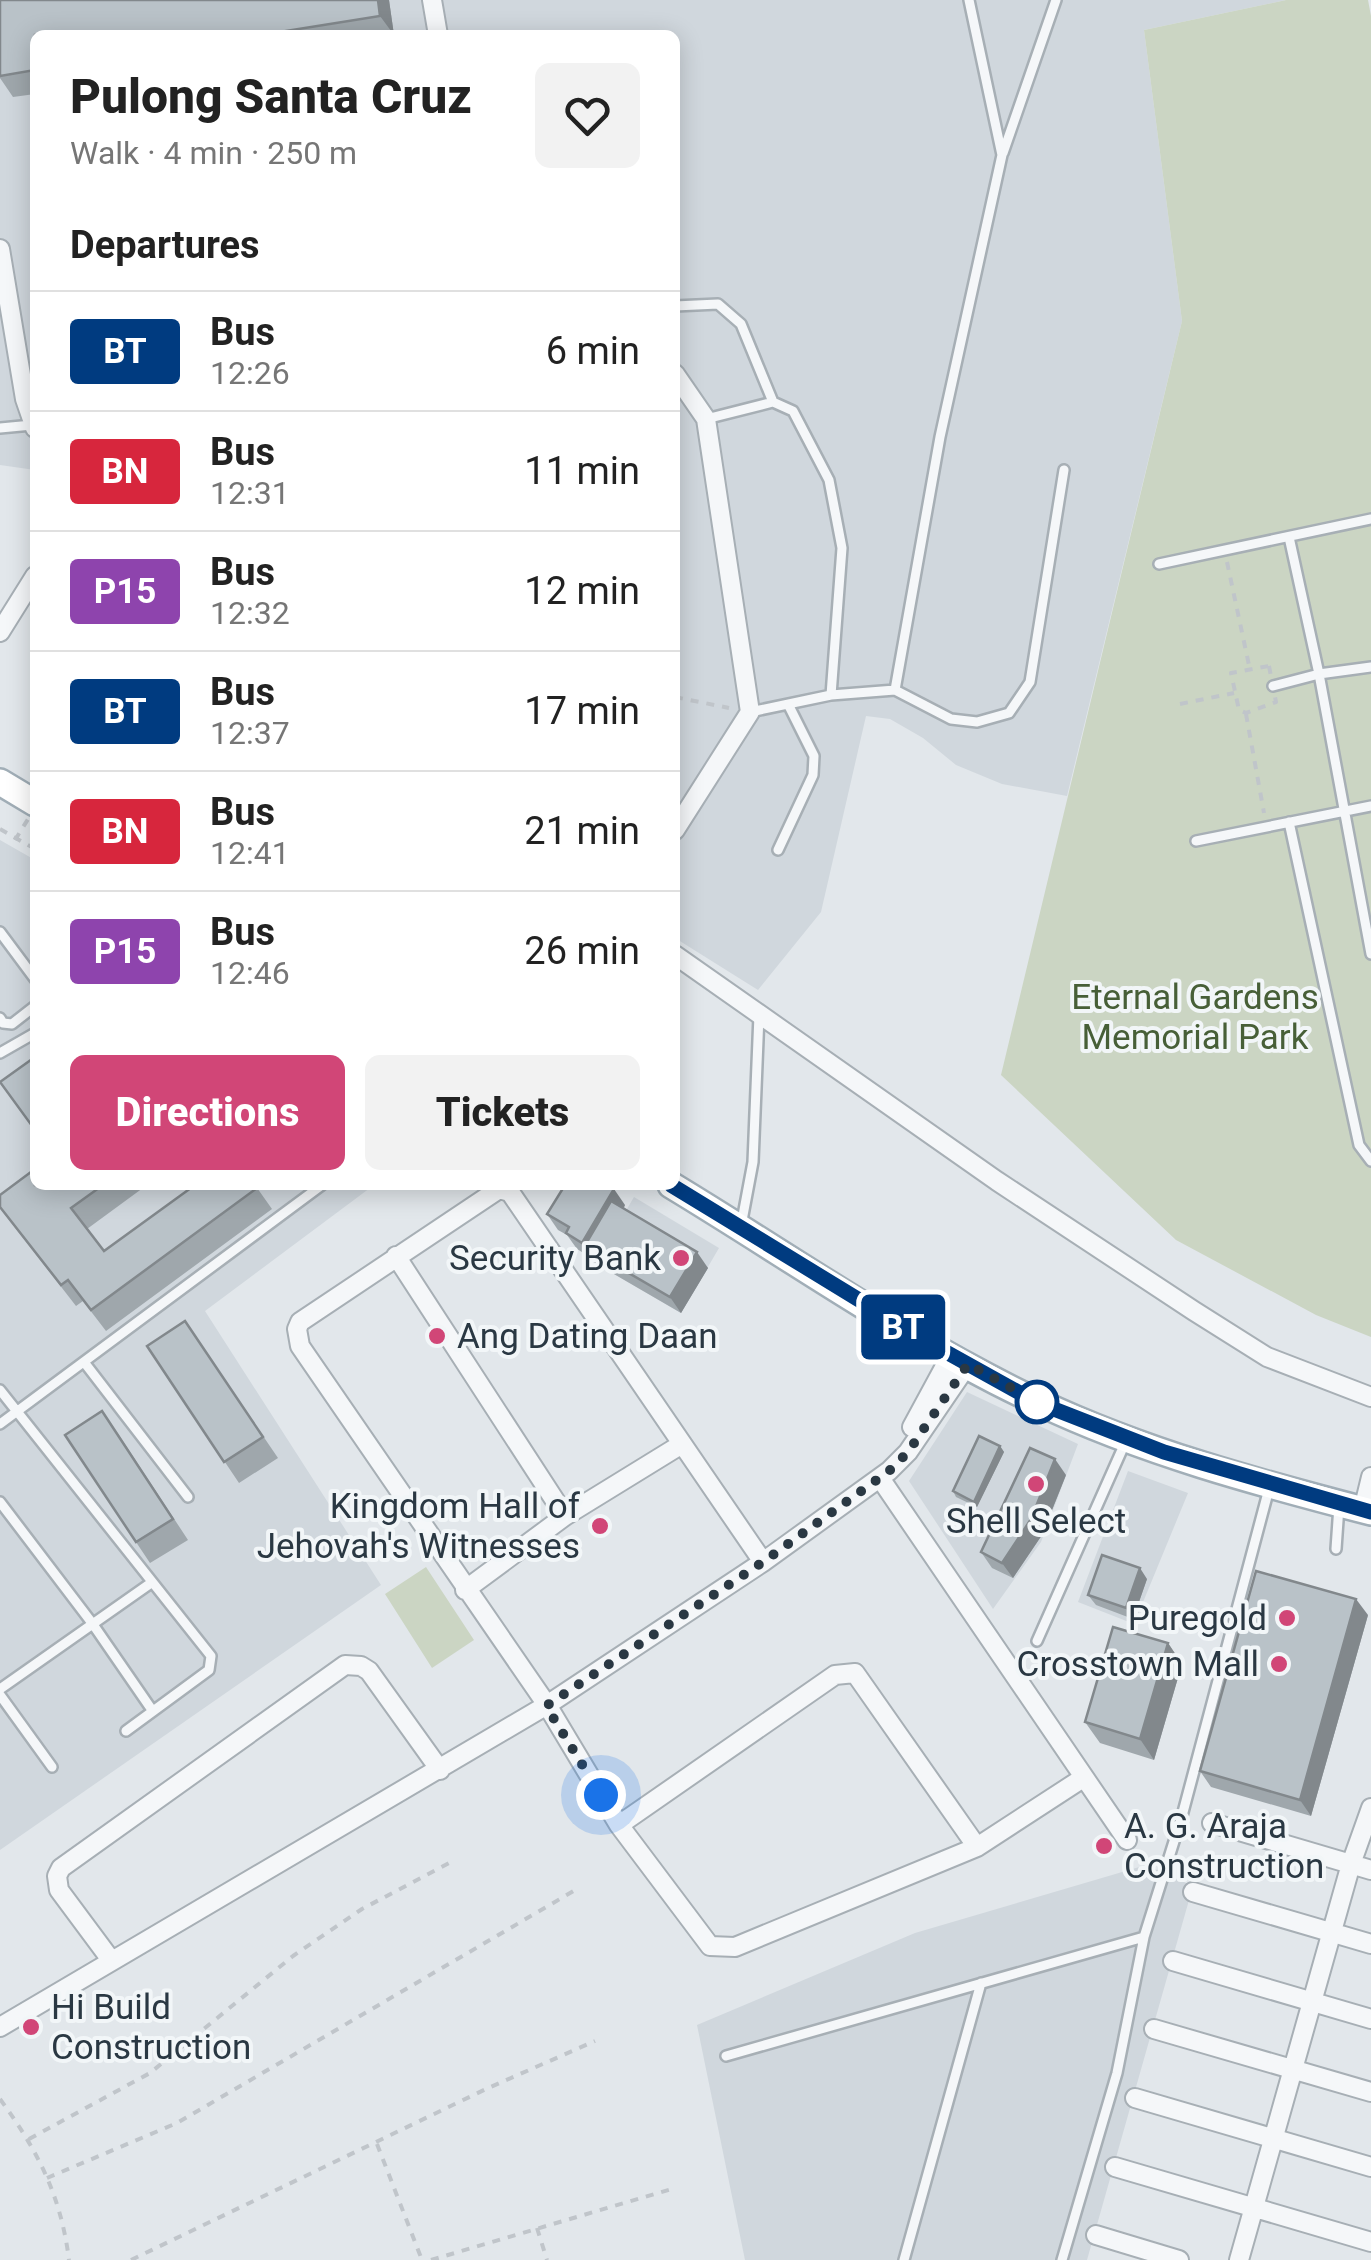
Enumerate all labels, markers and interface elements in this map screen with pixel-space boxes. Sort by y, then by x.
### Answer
button: heart [535,63,640,168]
text: Pulong Santa Cruz [70,68,472,125]
text: Walk · 4 min · 250 m [70,134,357,172]
text: Departures [70,223,260,267]
text: Bus [210,310,275,354]
text: 6 min [546,329,640,373]
text: BT [103,331,147,372]
text: 12:26 [210,354,290,392]
text: Bus [210,430,275,474]
text: 11 min [524,449,640,493]
text: BN [101,451,149,492]
text: 12:31 [210,474,290,512]
text: Bus [210,550,275,594]
text: 12 min [524,569,640,613]
text: P15 [94,571,156,612]
text: 12:32 [210,594,290,632]
text: Bus [210,670,275,714]
text: 17 min [524,689,640,733]
text: BT [103,691,147,732]
text: 12:37 [210,714,290,752]
text: Bus [210,790,275,834]
text: 21 min [524,809,640,853]
text: BN [101,811,149,852]
text: 12:41 [210,834,290,872]
text: Bus [210,910,275,954]
text: 26 min [524,929,640,973]
text: P15 [94,931,156,972]
text: 12:46 [210,954,290,992]
park label: Eternal Gardens Memorial Park [1071,977,1319,1058]
button: Directions [70,1055,345,1170]
button: Tickets [365,1055,640,1170]
place label: Security Bank [449,1238,661,1279]
marker: Security Bank [670,1247,692,1269]
line badge: BT [858,1294,948,1360]
text: BT [881,1307,925,1348]
place label: Ang Dating Daan [457,1316,718,1357]
marker: Ang Dating Daan [426,1325,448,1347]
unlabelled marker [1016,1381,1058,1423]
marker: Shell Select [1025,1473,1047,1495]
place label: Kingdom Hall of Jehovah's Witnesses [257,1486,581,1567]
place label: Shell Select [946,1501,1126,1542]
marker: Kingdom Hall of Jehovah's Witnesses [589,1515,611,1537]
place label: Puregold [1128,1598,1267,1639]
marker: Puregold [1276,1607,1298,1629]
place label: Crosstown Mall [1017,1644,1259,1685]
marker: Crosstown Mall [1268,1653,1290,1675]
your location [576,1770,626,1820]
place label: A. G. Araja Construction [1124,1806,1324,1887]
marker: A. G. Araja Construction [1093,1835,1115,1857]
place label: Hi Build Construction [51,1987,251,2068]
marker: Hi Build Construction [20,2016,42,2038]

